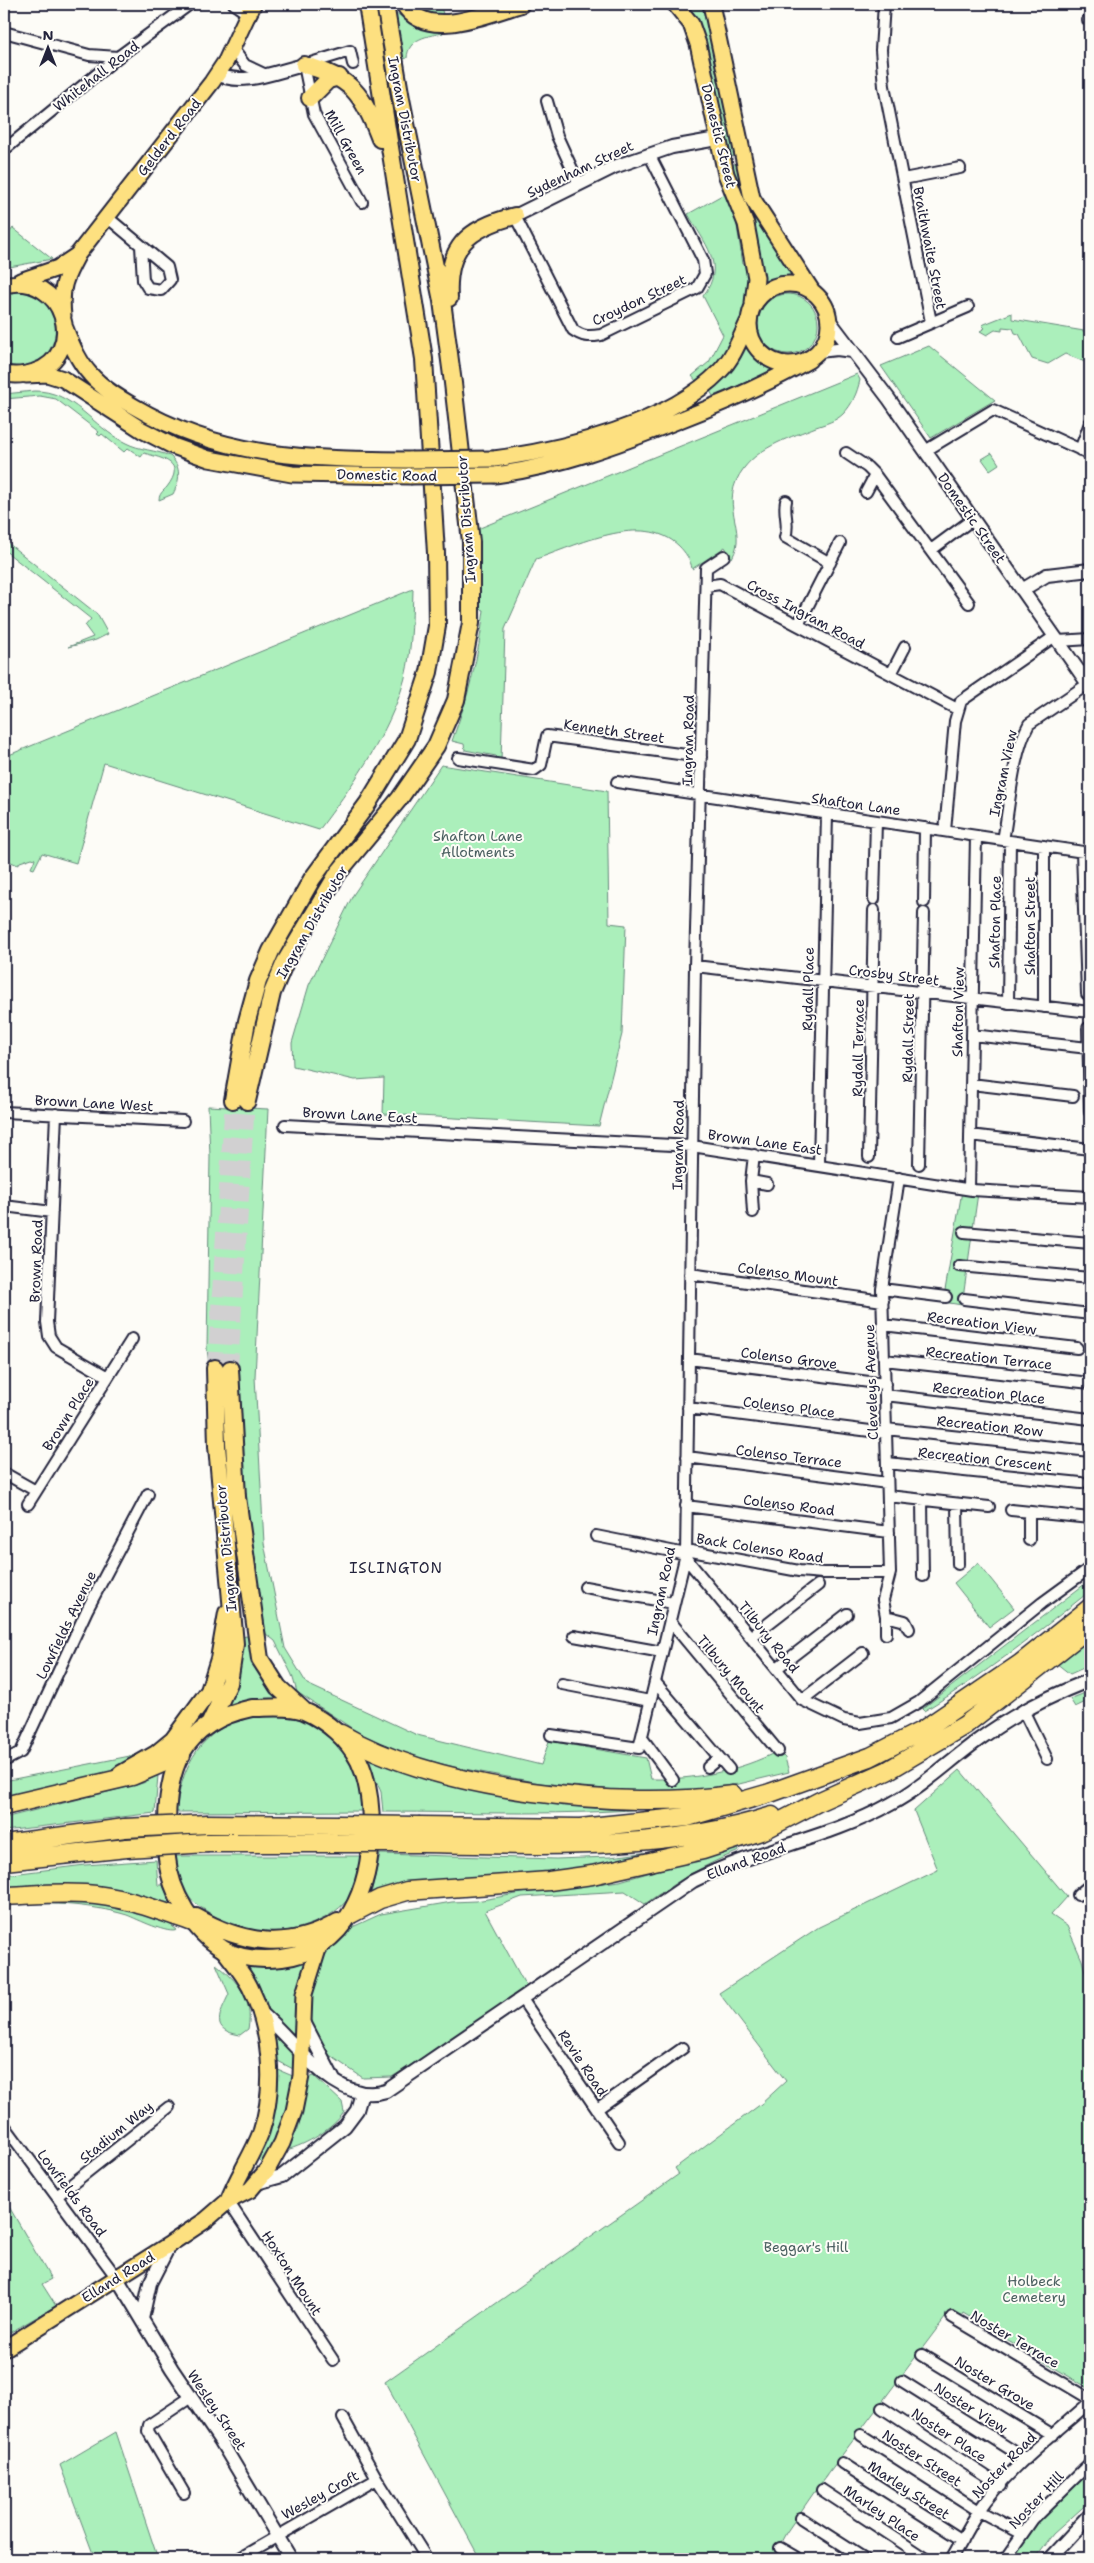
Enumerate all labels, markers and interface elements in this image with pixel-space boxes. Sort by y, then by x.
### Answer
north arrow [22,22,72,72]
text: N [42,26,54,44]
street label: Whitehall Road [49,37,143,115]
street label: Ingram Distributor [384,55,426,184]
street label: Domestic Street [697,82,741,190]
street label: Gelderd Road [133,94,205,179]
street label: Mill Green [321,107,371,178]
street label: Sydenham Street [524,136,636,202]
street label: Braithwaite Street [909,185,951,311]
street label: Croydon Street [589,270,689,330]
street label: Ingram Distributor [453,454,479,583]
street label: Domestic Road [337,465,438,485]
street label: Domestic Street [934,469,1010,567]
street label: Cross Ingram Road [744,575,868,653]
street label: Ingram Road [678,694,698,785]
street label: Kenneth Street [562,715,666,747]
street label: Ingram View [985,728,1021,818]
street label: Shafton Lane [810,789,902,819]
park label: Shafton Lane Allotments [433,827,523,861]
street label: Ingram Distributor [272,862,352,982]
street label: Shafton Place [985,875,1005,969]
street label: Shafton Street [1021,877,1039,975]
street label: Rydall Place [798,947,818,1031]
street label: Crosby Street [848,961,940,989]
street label: Shafton View [948,967,968,1057]
street label: Rydall Street [898,993,918,1083]
street label: Rydall Terrace [848,999,868,1097]
street label: Brown Lane West [34,1091,154,1115]
street label: Ingram Road [668,1099,688,1190]
street label: Brown Lane East [302,1103,418,1127]
street label: Brown Lane East [707,1125,823,1159]
street label: Brown Road [26,1219,46,1303]
street label: Colenso Mount [737,1258,839,1290]
street label: Recreation View [926,1307,1038,1339]
street label: Cleveleys Avenue [860,1324,882,1440]
street label: Recreation Terrace [925,1342,1053,1374]
street label: Colenso Grove [740,1343,838,1373]
street label: Brown Place [38,1374,98,1454]
street label: Recreation Place [932,1378,1046,1408]
street label: Colenso Place [742,1392,836,1422]
street label: Recreation Row [936,1411,1044,1441]
street label: Colenso Terrace [735,1441,843,1471]
street label: Recreation Crescent [917,1443,1053,1475]
street label: Ingram Distributor [211,1483,241,1612]
street label: Colenso Road [742,1490,836,1520]
street label: Back Colenso Road [695,1529,825,1567]
street label: Ingram Road [643,1545,679,1637]
district label: ISLINGTON [349,1558,443,1578]
street label: Lowfields Avenue [32,1568,100,1682]
street label: Tilbury Road [735,1597,803,1677]
street label: Tilbury Mount [693,1631,769,1717]
street label: Elland Road [704,1838,788,1884]
street label: Revie Road [554,2026,612,2100]
street label: Stadium Way [76,2097,156,2167]
street label: Lowfields Road [33,2146,111,2240]
street label: Hoxton Mount [258,2227,326,2319]
park label: Beggar's Hill [764,2238,849,2256]
street label: Elland Road [78,2247,158,2307]
park label: Holbeck Cemetery [1002,2272,1066,2306]
street label: Noster Terrace [967,2306,1063,2372]
street label: Noster Grove [952,2352,1038,2414]
street label: Wesley Street [183,2366,251,2454]
street label: Noster View [931,2378,1011,2438]
street label: Noster Place [908,2404,990,2466]
street label: Noster Street [879,2426,965,2490]
street label: Noster Road [968,2428,1040,2502]
street label: Marley Street [865,2457,953,2523]
street label: Wesley Croft [278,2466,362,2524]
street label: Noster Hill [1005,2467,1068,2533]
street label: Marley Place [840,2481,924,2545]

